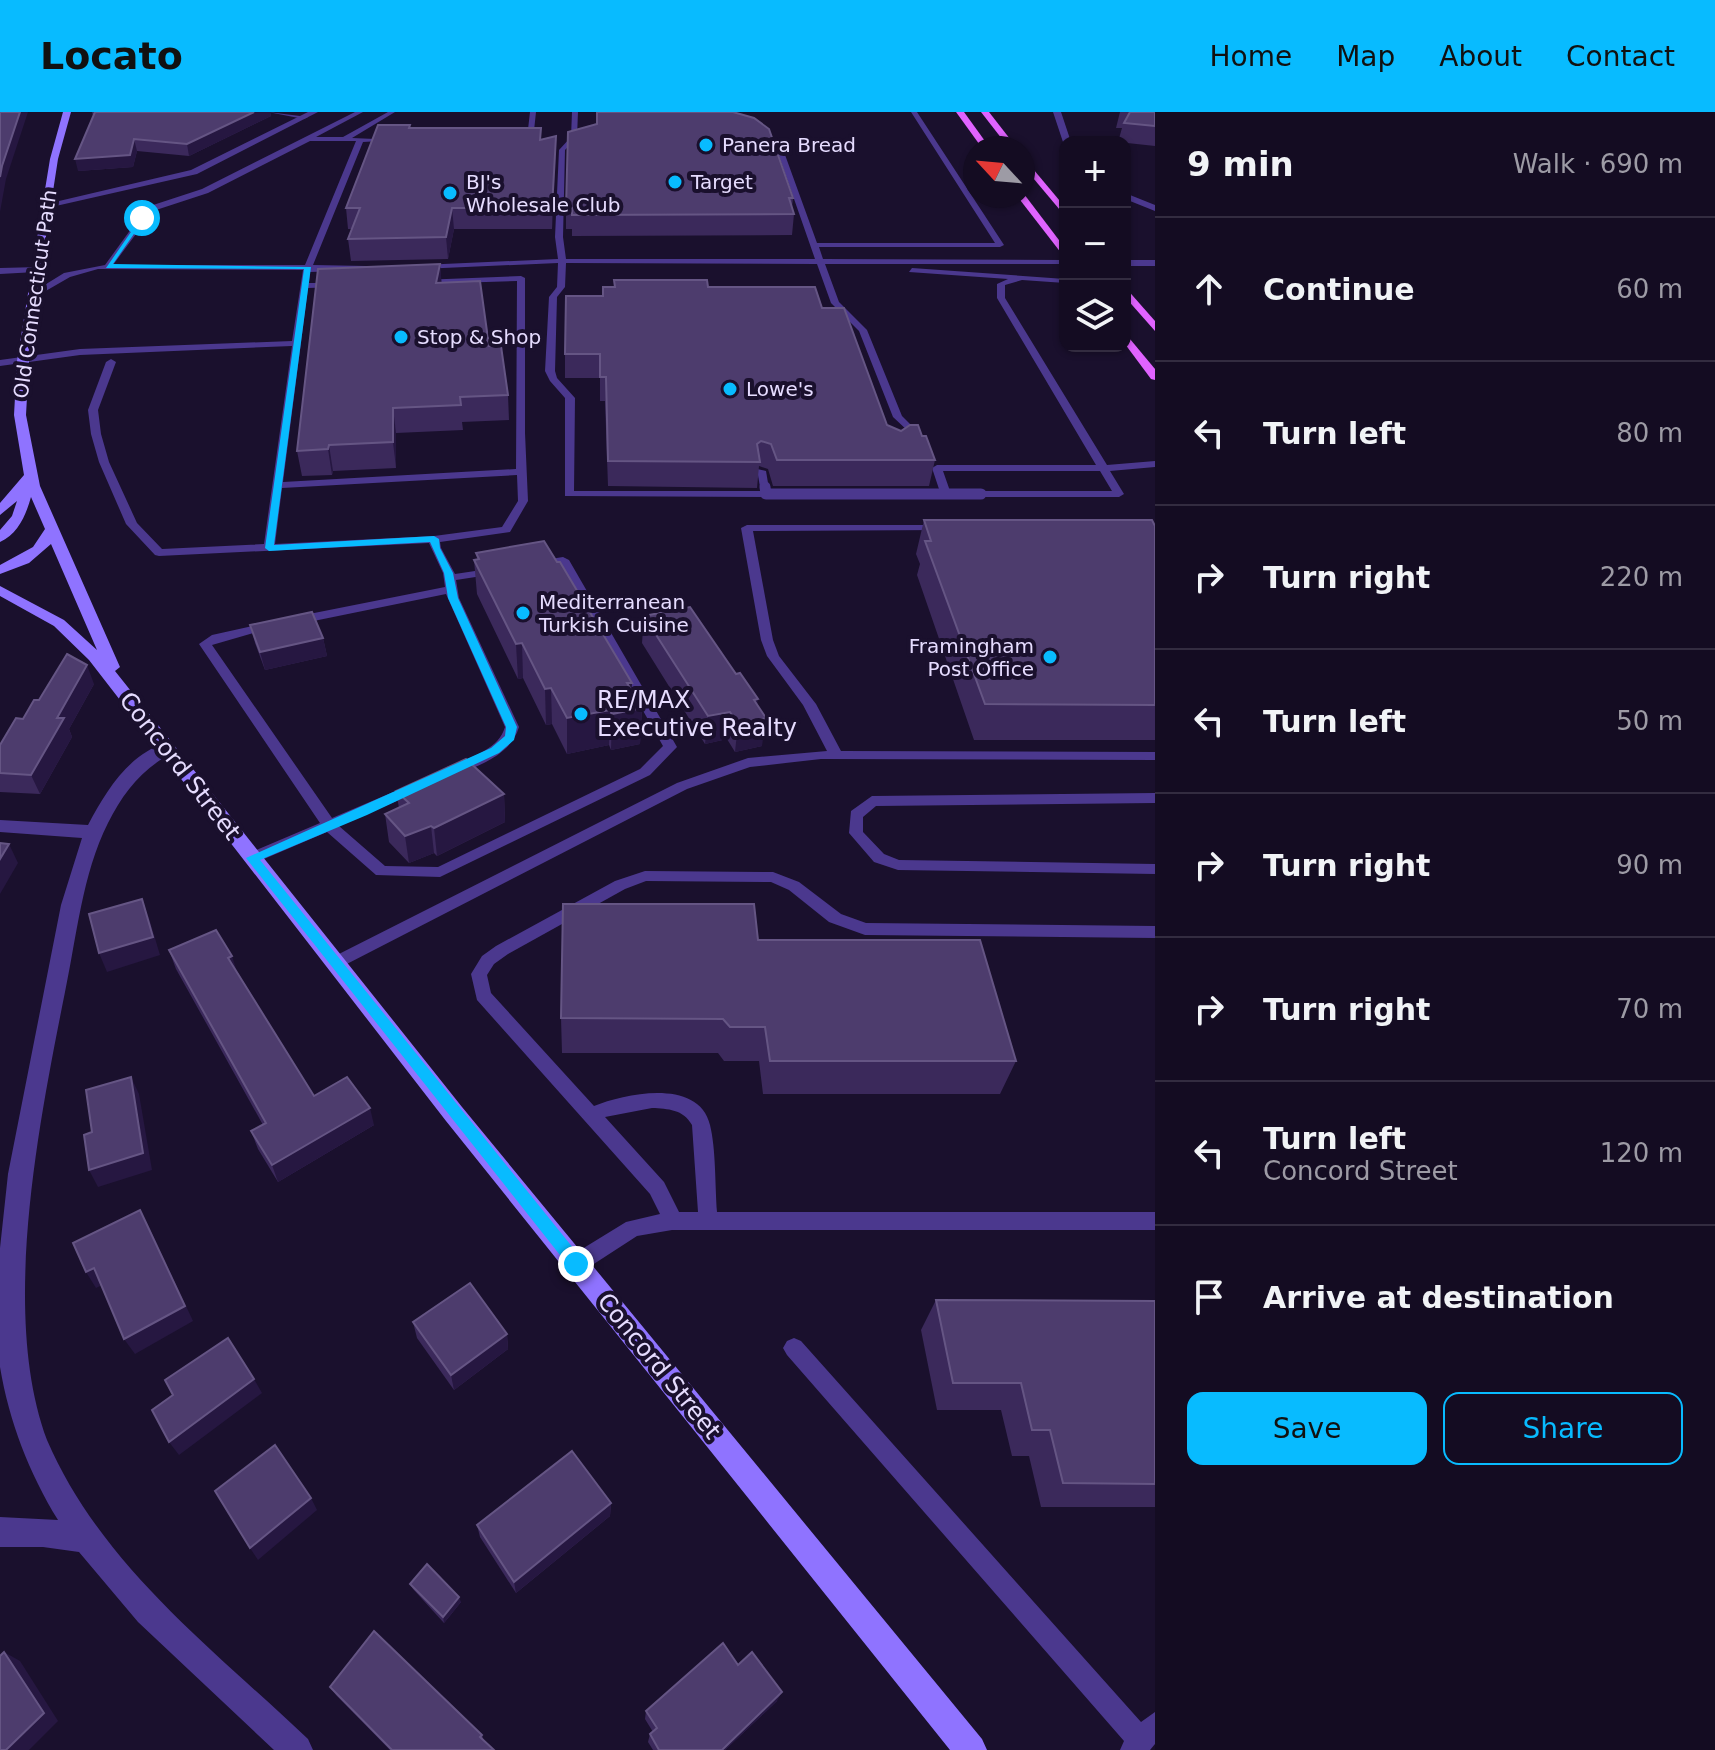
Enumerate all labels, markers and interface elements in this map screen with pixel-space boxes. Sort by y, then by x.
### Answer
text: Locato [40,34,183,78]
text: Home [1209,40,1292,73]
text: Map [1336,40,1395,73]
text: About [1439,40,1522,73]
text: Contact [1566,40,1675,73]
place label: Panera Bread [722,133,856,157]
marker: Panera Bread [697,136,715,154]
north arrow [963,136,1035,208]
map controls [1059,136,1131,352]
button: + [1059,136,1131,208]
text: 9 min [1187,144,1294,184]
text: Walk · 690 m [1513,149,1683,179]
place label: BJ's Wholesale Club [466,170,620,217]
place label: Target [690,170,753,194]
marker: Target [666,173,684,191]
marker: BJ's Wholesale Club [441,184,459,202]
street label: Old Connecticut Path [8,188,62,400]
route start [124,200,160,236]
button: − [1059,208,1131,280]
icon: ahead [1187,267,1231,311]
text: Continue [1263,272,1415,307]
text: 60 m [1616,274,1683,304]
button: layers [1059,280,1131,352]
place label: Stop & Shop [417,325,541,349]
marker: Stop & Shop [392,328,410,346]
place label: Lowe's [746,377,814,401]
marker: Lowe's [721,380,739,398]
icon: left [1187,411,1231,455]
text: Turn left [1263,416,1406,451]
text: 80 m [1616,418,1683,448]
icon: right [1187,555,1231,599]
text: Turn right [1263,560,1430,595]
text: 220 m [1600,562,1683,592]
place label: Mediterranean Turkish Cuisine [538,590,689,637]
marker: Mediterranean Turkish Cuisine [514,604,532,622]
place label: Framingham Post Office [909,634,1034,681]
marker: Framingham Post Office [1041,648,1059,666]
place label: RE/MAX Executive Realty [597,686,797,742]
street label: Concord Street [114,687,246,845]
icon: left [1187,699,1231,743]
text: Turn left [1263,704,1406,739]
marker: RE/MAX Executive Realty [572,705,590,723]
text: 50 m [1616,706,1683,736]
icon: right [1187,843,1231,887]
text: Turn right [1263,848,1430,883]
text: 90 m [1616,850,1683,880]
icon: right [1187,987,1231,1031]
text: Turn right [1263,992,1430,1027]
text: 70 m [1616,994,1683,1024]
text: Turn left [1263,1121,1406,1156]
icon: left [1187,1131,1231,1175]
text: 120 m [1600,1138,1683,1168]
text: Concord Street [1263,1156,1458,1186]
route end [558,1246,594,1282]
icon: arrive [1187,1275,1231,1319]
text: Arrive at destination [1263,1280,1614,1315]
street label: Concord Street [592,1287,726,1445]
button: Save [1187,1392,1427,1465]
button: Share [1443,1392,1683,1465]

